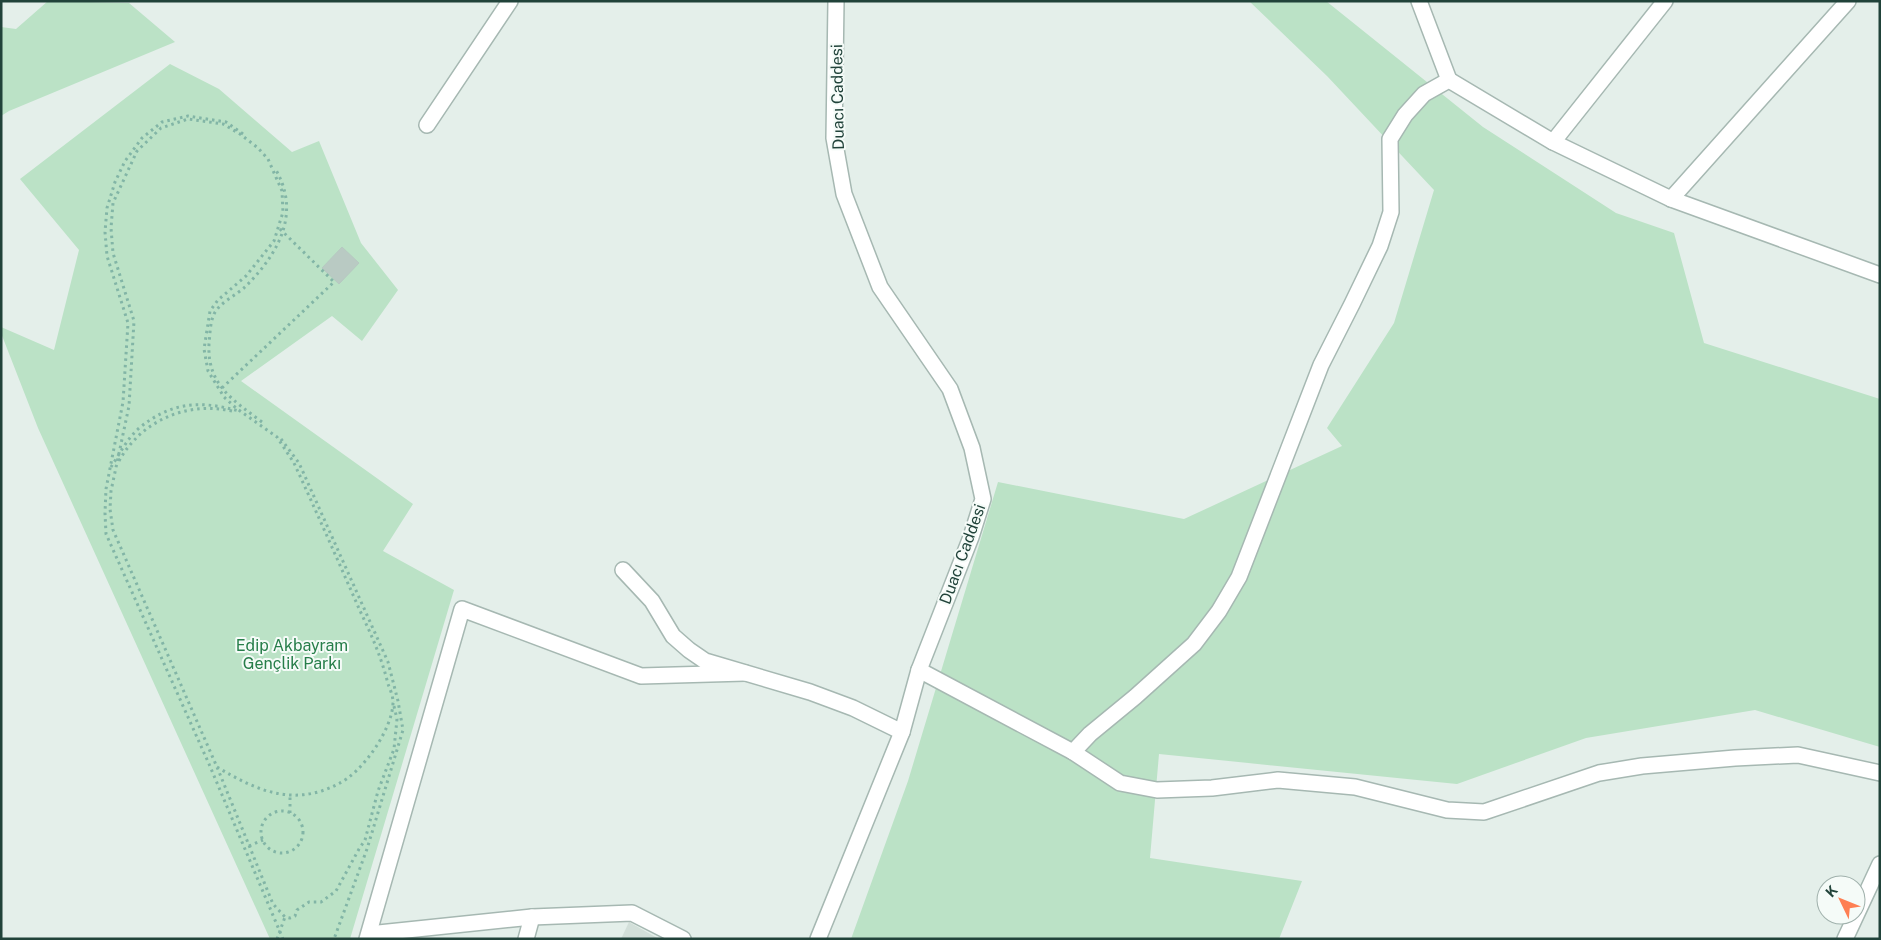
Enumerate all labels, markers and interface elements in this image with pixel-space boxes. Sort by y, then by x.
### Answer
street label: Duacı Caddesi [827,44,848,150]
street label: Duacı Caddesi [936,501,989,607]
park label: Edip Akbayram Gençlik Parkı [236,636,348,673]
north arrow [1816,875,1866,925]
text: K [1822,882,1841,900]

